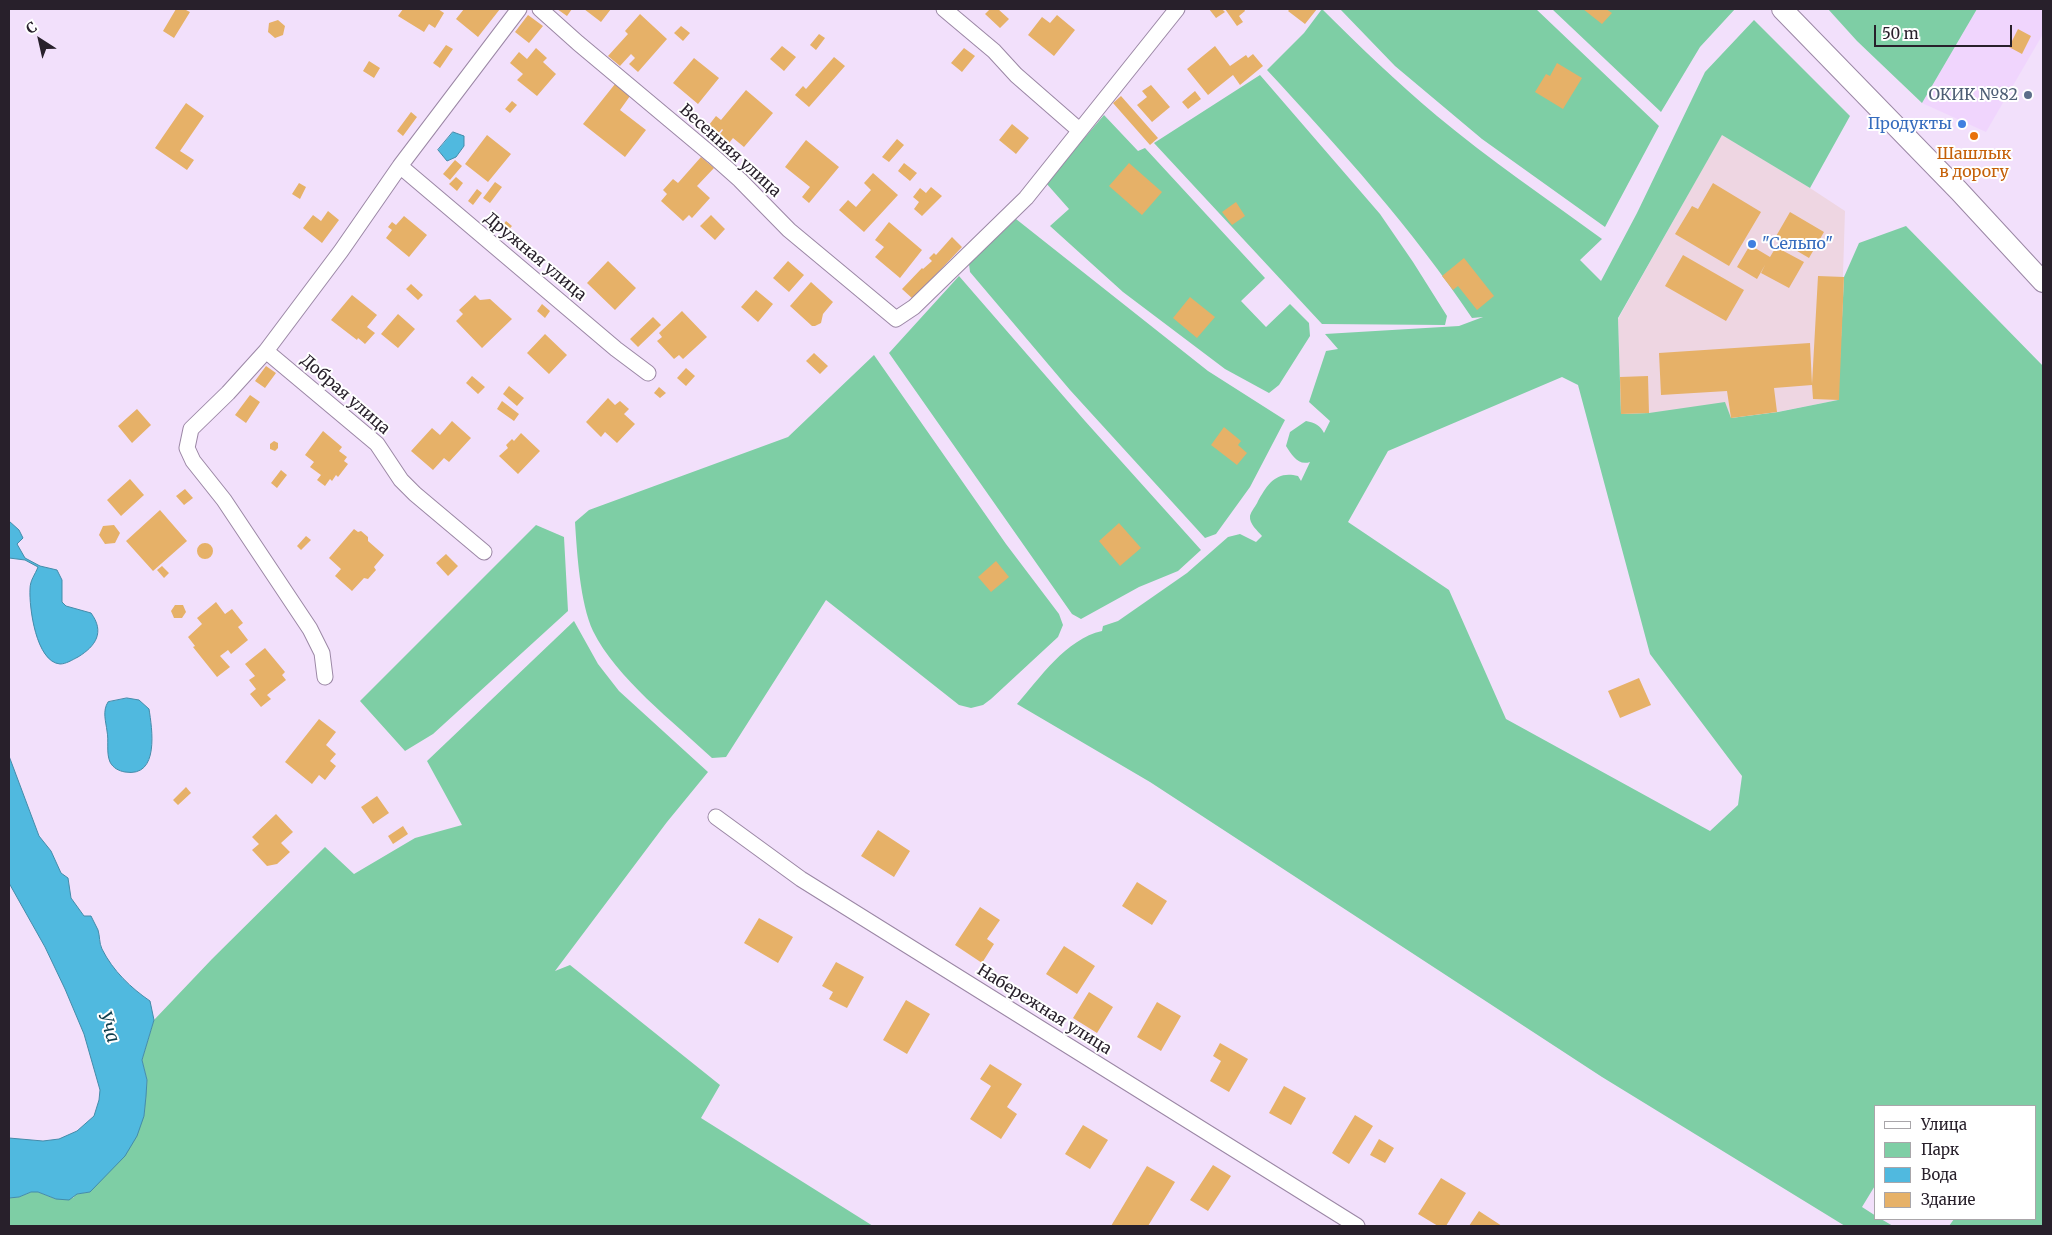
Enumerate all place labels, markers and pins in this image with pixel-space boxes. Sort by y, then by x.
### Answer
place label: ОКИК №82 [1929,85,2018,105]
marker: ОКИК №82 [2022,89,2034,101]
place label: Продукты [1868,114,1952,134]
marker: Продукты [1956,118,1968,130]
marker: Шашлык в дорогу [1968,130,1980,142]
place label: Шашлык в дорогу [1937,144,2011,182]
place label: "Сельпо" [1762,234,1833,254]
marker: "Сельпо" [1746,238,1758,250]

